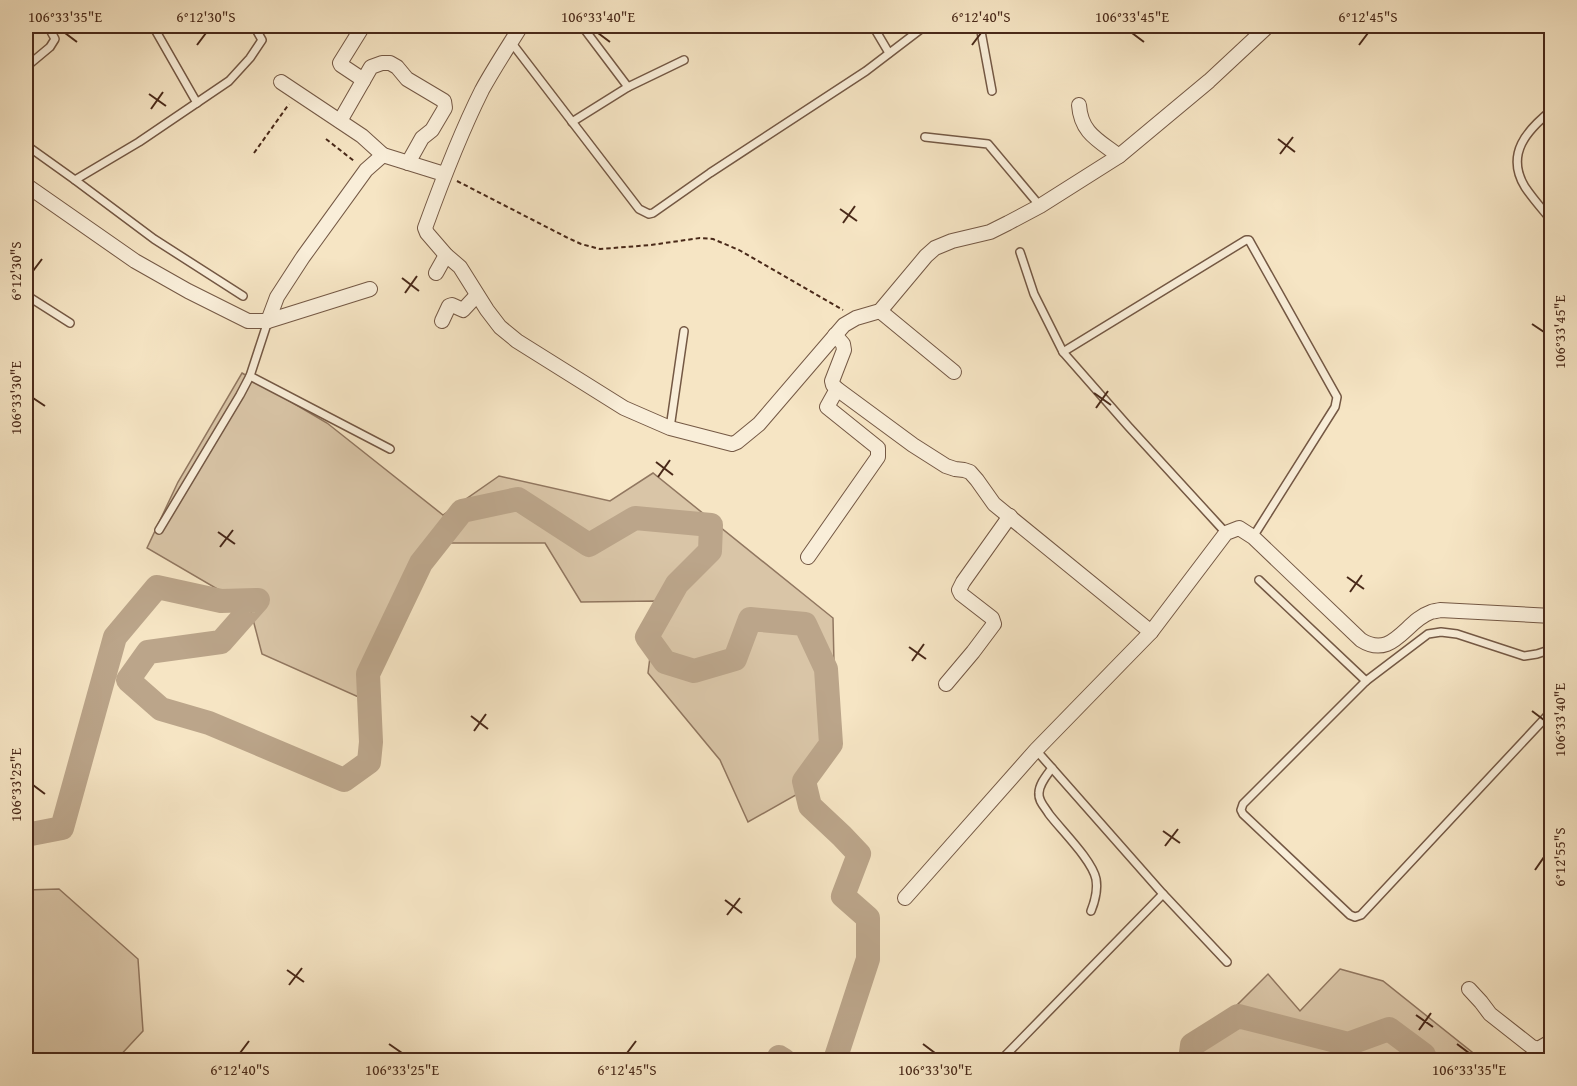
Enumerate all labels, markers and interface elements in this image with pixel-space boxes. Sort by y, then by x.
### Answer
text: 106°33'35"E [28,6,102,27]
text: 6°12'30"S [176,6,236,27]
text: 106°33'40"E [561,6,635,27]
text: 6°12'40"S [951,6,1011,27]
text: 106°33'45"E [1095,6,1169,27]
text: 6°12'45"S [1338,6,1398,27]
text: 6°12'30"S [5,241,26,301]
text: 106°33'45"E [1549,295,1570,369]
text: 106°33'30"E [5,361,26,435]
text: 106°33'40"E [1549,683,1570,757]
text: 106°33'25"E [5,748,26,822]
text: 6°12'55"S [1549,827,1570,887]
text: 6°12'40"S [210,1059,270,1080]
text: 106°33'25"E [365,1059,439,1080]
text: 6°12'45"S [597,1059,657,1080]
text: 106°33'30"E [898,1059,972,1080]
text: 106°33'35"E [1432,1059,1506,1080]

